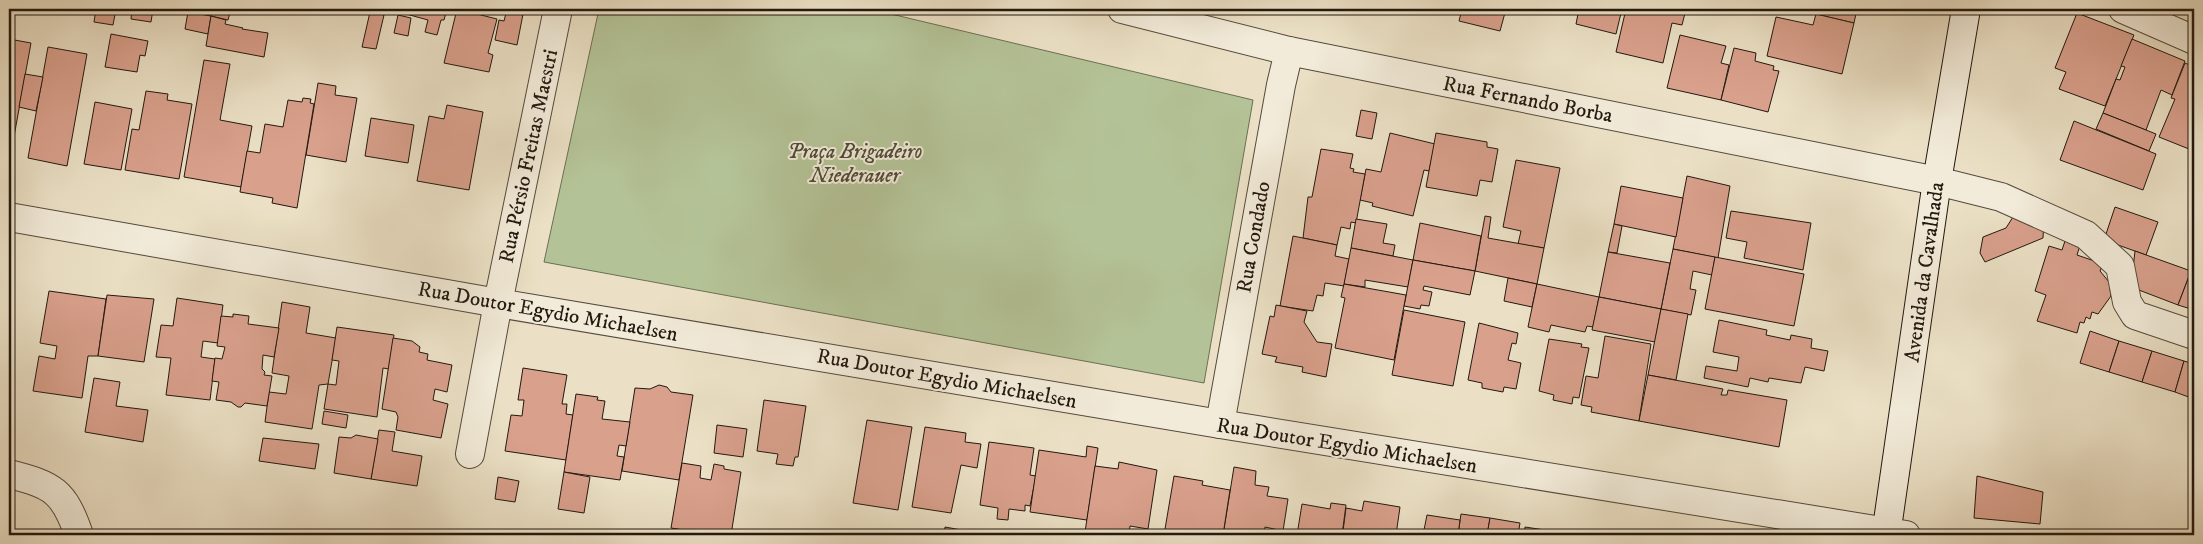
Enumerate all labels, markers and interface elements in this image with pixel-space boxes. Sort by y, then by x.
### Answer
street label: Rua Pérsio Freitas Maestri [494,47,564,265]
street label: Rua Fernando Borba [1441,71,1615,129]
park label: Praça Brigadeiro Niederauer [788,139,923,189]
street label: Rua Condado [1231,179,1277,295]
street label: Avenida da Cavalhada [1899,180,1951,364]
street label: Rua Doutor Egydio Michaelsen [416,276,680,348]
street label: Rua Doutor Egydio Michaelsen [815,343,1079,415]
street label: Rua Doutor Egydio Michaelsen [1215,413,1479,479]

